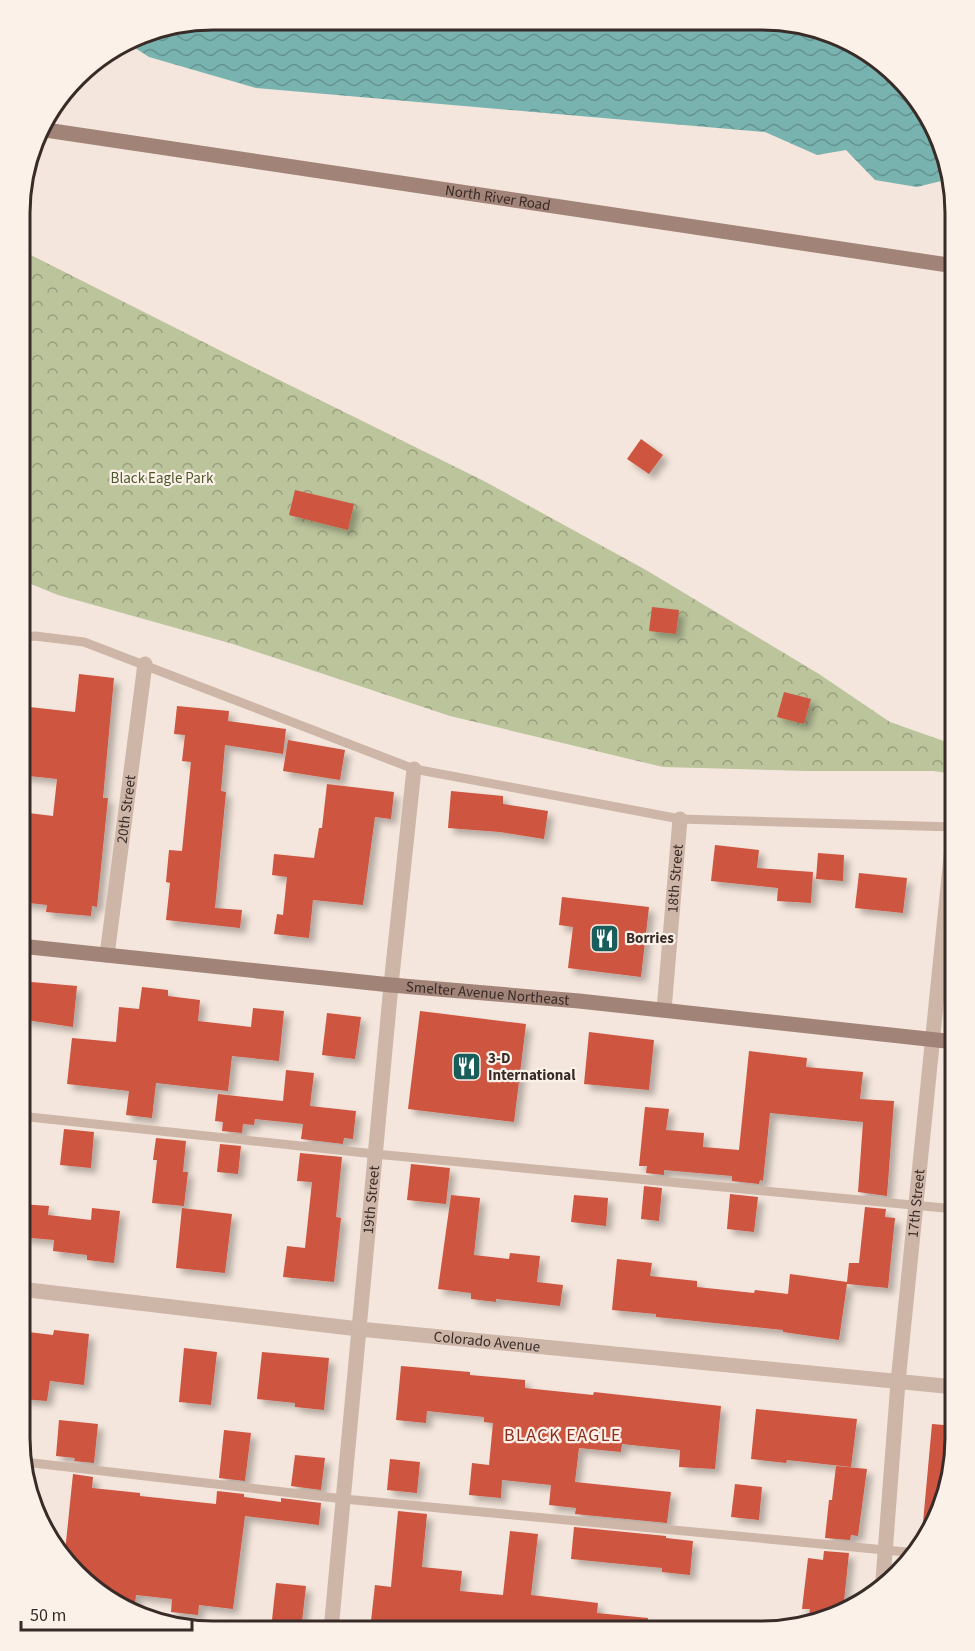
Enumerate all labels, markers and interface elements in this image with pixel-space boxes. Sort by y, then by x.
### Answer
street label: North River Road [444,179,552,216]
park label: Black Eagle Park [111,468,214,489]
street label: 20th Street [111,774,141,845]
street label: 18th Street [662,843,688,914]
restaurant icon: Borries [589,922,621,954]
place label: Borries [626,928,674,949]
street label: Smelter Avenue Northeast [405,976,570,1011]
place label: 3-D International [488,1048,576,1086]
restaurant icon: 3-D International [451,1051,483,1083]
street label: 19th Street [357,1165,385,1235]
street label: 17th Street [902,1168,930,1239]
street label: Colorado Avenue [433,1326,541,1357]
district label: BLACK EAGLE [504,1423,622,1448]
scale bar [21,1594,192,1632]
text: 50 m [30,1603,66,1628]

